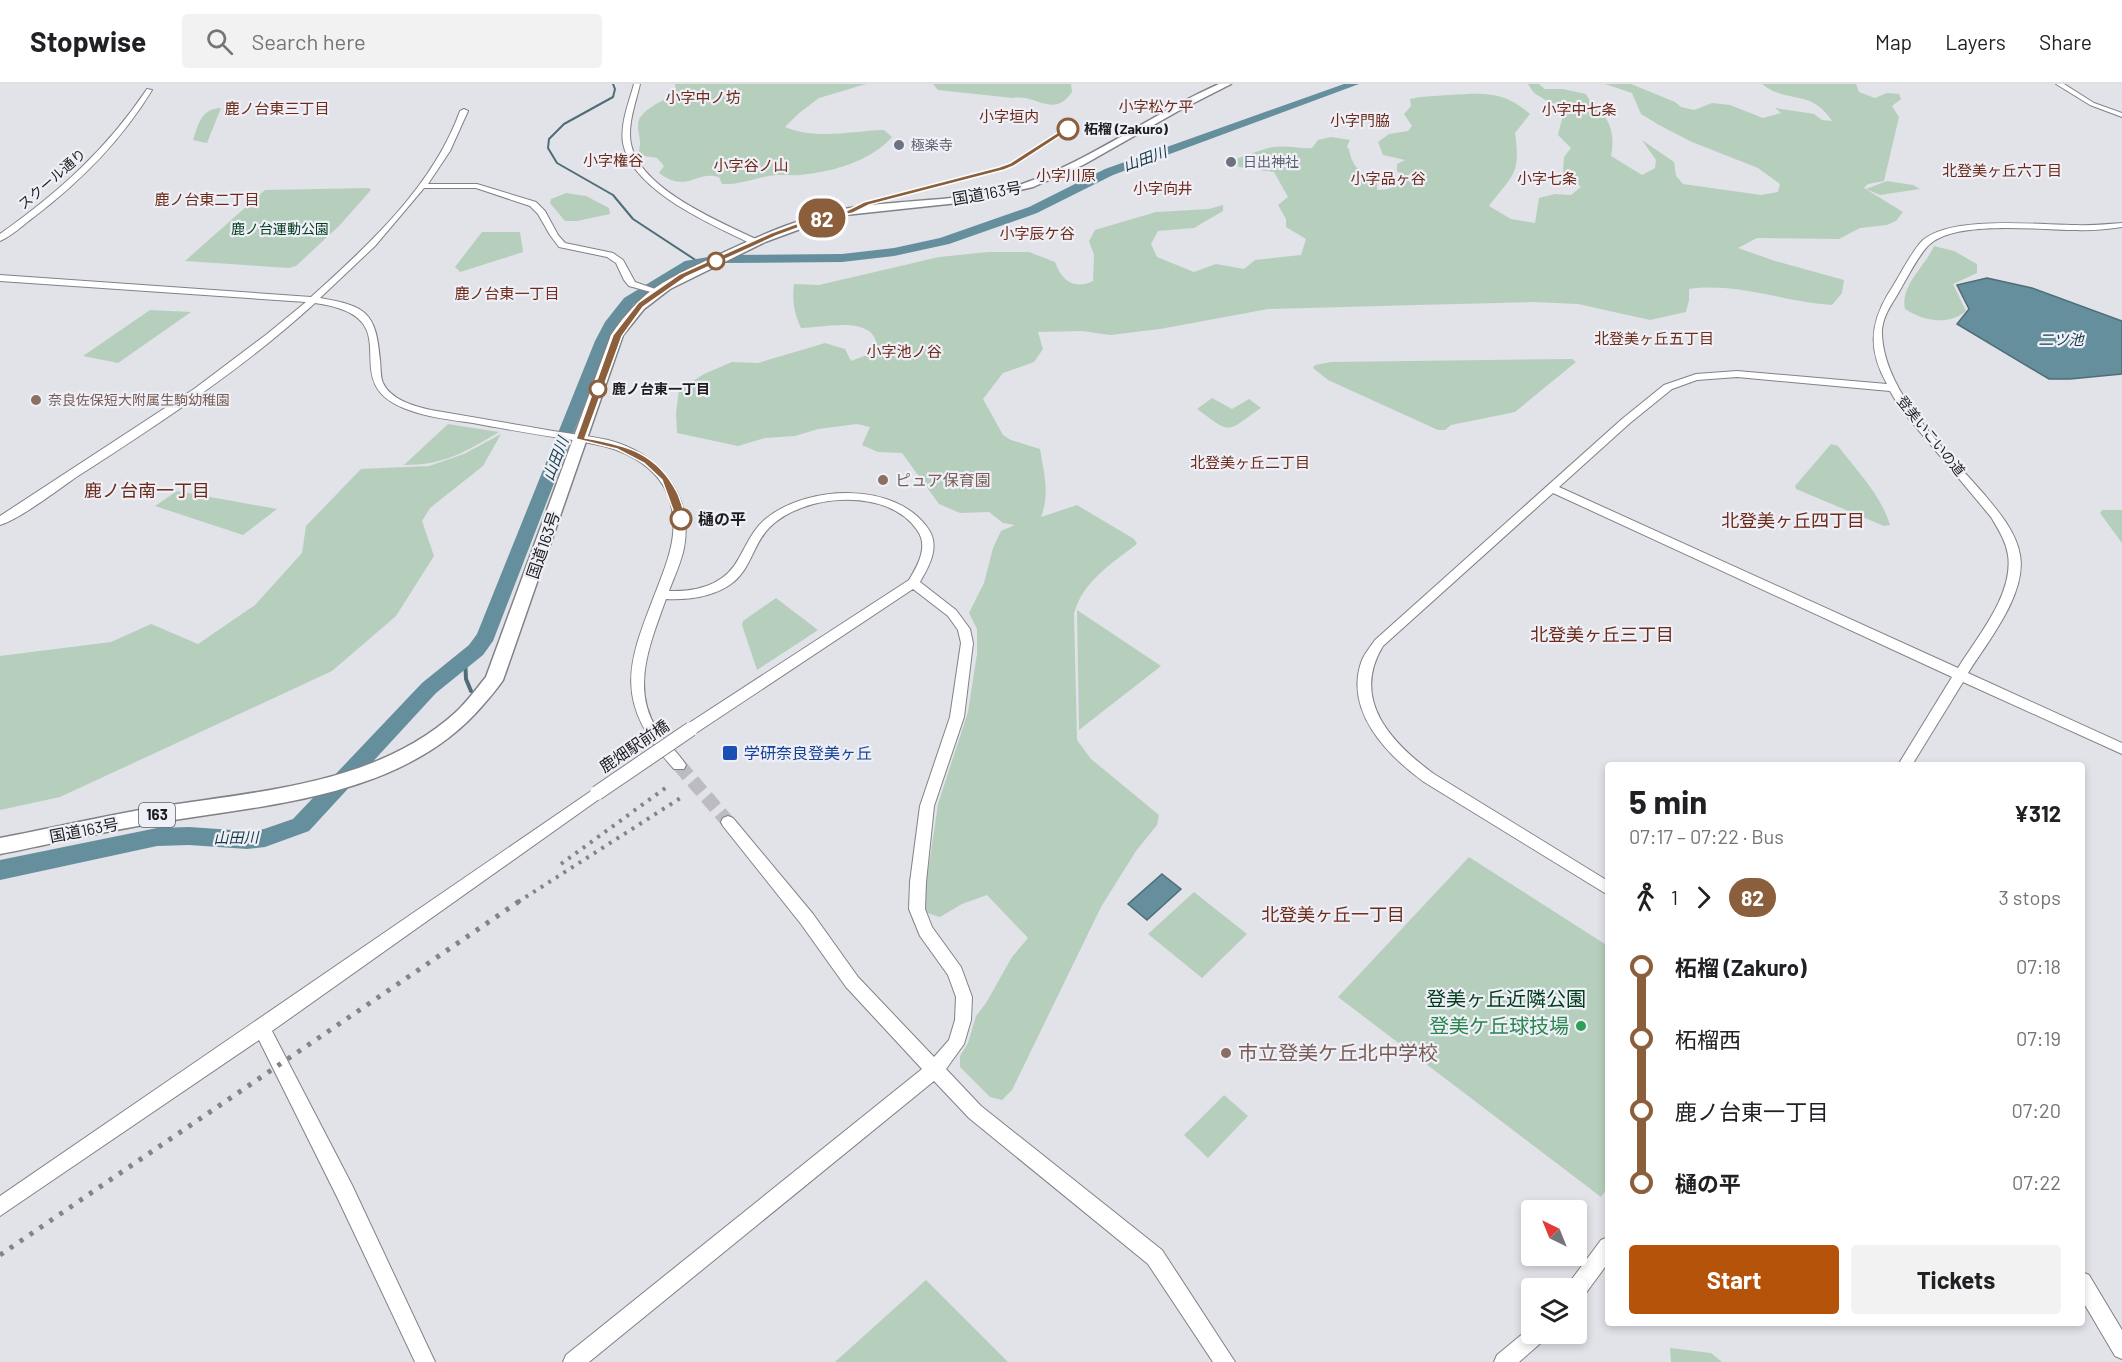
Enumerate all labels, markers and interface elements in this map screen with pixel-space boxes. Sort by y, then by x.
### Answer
search box [182,14,602,68]
text: Stopwise [30,24,146,58]
icon: search [203,25,236,58]
text: Search here [251,28,366,54]
text: Map [1875,29,1912,54]
text: Layers [1945,29,2006,54]
text: Share [2039,29,2092,54]
district label: 小字中ノ坊 [665,88,741,106]
district label: 小字松ケ平 [1118,97,1194,115]
district label: 鹿ノ台東三丁目 [224,99,330,117]
district label: 小字中七条 [1541,100,1617,118]
district label: 小字垣内 [979,107,1039,125]
district label: 小字門脇 [1330,111,1390,129]
marker: 柘榴 (Zakuro) [1057,118,1079,140]
place label: 柘榴 (Zakuro) [1084,120,1168,137]
place label: 極楽寺 [911,136,953,153]
marker: 極楽寺 [892,138,906,152]
water label: 山田川 [1120,141,1171,174]
street label: スクール通り [14,145,89,213]
district label: 小字権谷 [583,151,643,169]
place label: 日出神社 [1243,153,1299,170]
marker: 日出神社 [1224,155,1238,169]
district label: 小字谷ノ山 [713,156,789,174]
district label: 北登美ヶ丘六丁目 [1942,161,2062,179]
district label: 小字川原 [1036,166,1096,184]
district label: 小字品ヶ谷 [1350,169,1426,187]
district label: 小字七条 [1517,169,1577,187]
street label: 国道163号 [951,177,1023,208]
district label: 小字向井 [1133,179,1193,197]
district label: 鹿ノ台東二丁目 [154,190,260,208]
line badge: 82 [795,198,849,238]
text: 82 [810,206,834,231]
park label: 鹿ノ台運動公園 [231,220,329,237]
district label: 小字辰ケ谷 [999,224,1075,242]
unlabelled marker [707,252,725,270]
district label: 鹿ノ台東一丁目 [454,284,560,302]
district label: 北登美ヶ丘五丁目 [1594,329,1714,347]
water label: 二ツ池 [2038,330,2085,348]
district label: 小字池ノ谷 [866,342,942,360]
marker: 鹿ノ台東一丁目 [589,380,607,398]
place label: 鹿ノ台東一丁目 [612,380,710,397]
place label: 奈良佐保短大附属生駒幼稚園 [48,391,230,408]
street label: 登美いこいの道 [1894,392,1969,479]
marker: 奈良佐保短大附属生駒幼稚園 [29,393,43,407]
water label: 山田川 [539,433,572,483]
district label: 北登美ヶ丘二丁目 [1190,453,1310,471]
place label: ピュア保育園 [895,470,991,489]
marker: ピュア保育園 [876,473,890,487]
district label: 鹿ノ台南一丁目 [84,479,210,501]
marker: 樋の平 [670,508,692,530]
street label: 国道163号 [522,509,563,581]
place label: 樋の平 [698,509,746,528]
district label: 北登美ヶ丘四丁目 [1721,509,1865,531]
district label: 北登美ヶ丘三丁目 [1530,623,1674,645]
street label: 鹿畑駅前橋 [595,715,672,776]
place label: 学研奈良登美ヶ丘 [744,743,872,762]
marker: 学研奈良登美ヶ丘 [721,744,739,762]
text: 5 min [1629,781,1707,821]
text: ¥312 [2014,800,2061,826]
road number: 163 [139,803,175,827]
street label: 国道163号 [48,813,120,846]
text: 07:17 – 07:22 · Bus [1629,824,1784,848]
water label: 山田川 [213,828,261,846]
icon: walk [1629,881,1662,914]
icon: forward [1687,881,1720,914]
text: 1 [1671,885,1678,909]
text: 82 [1741,885,1764,910]
text: 3 stops [1999,885,2061,909]
district label: 北登美ヶ丘一丁目 [1261,903,1405,925]
text: 柘榴 (Zakuro) [1675,954,1807,980]
text: 07:18 [2016,954,2061,978]
park label: 登美ヶ丘近隣公園 [1426,986,1586,1010]
place label: 登美ケ丘球技場 [1429,1013,1569,1037]
marker: 登美ケ丘球技場 [1574,1019,1588,1033]
text: 柘榴西 [1675,1026,1741,1052]
text: 07:19 [2016,1026,2061,1050]
place label: 市立登美ケ丘北中学校 [1238,1040,1438,1064]
marker: 市立登美ケ丘北中学校 [1219,1046,1233,1060]
text: 鹿ノ台東一丁目 [1675,1098,1829,1124]
text: 07:20 [2011,1098,2061,1122]
text: 樋の平 [1675,1170,1741,1196]
text: 07:22 [2012,1170,2061,1194]
north arrow [1521,1200,1587,1266]
map controls [1521,1200,1587,1344]
button: Start [1629,1245,1839,1314]
button: Tickets [1851,1245,2061,1314]
button: layers [1521,1278,1587,1344]

